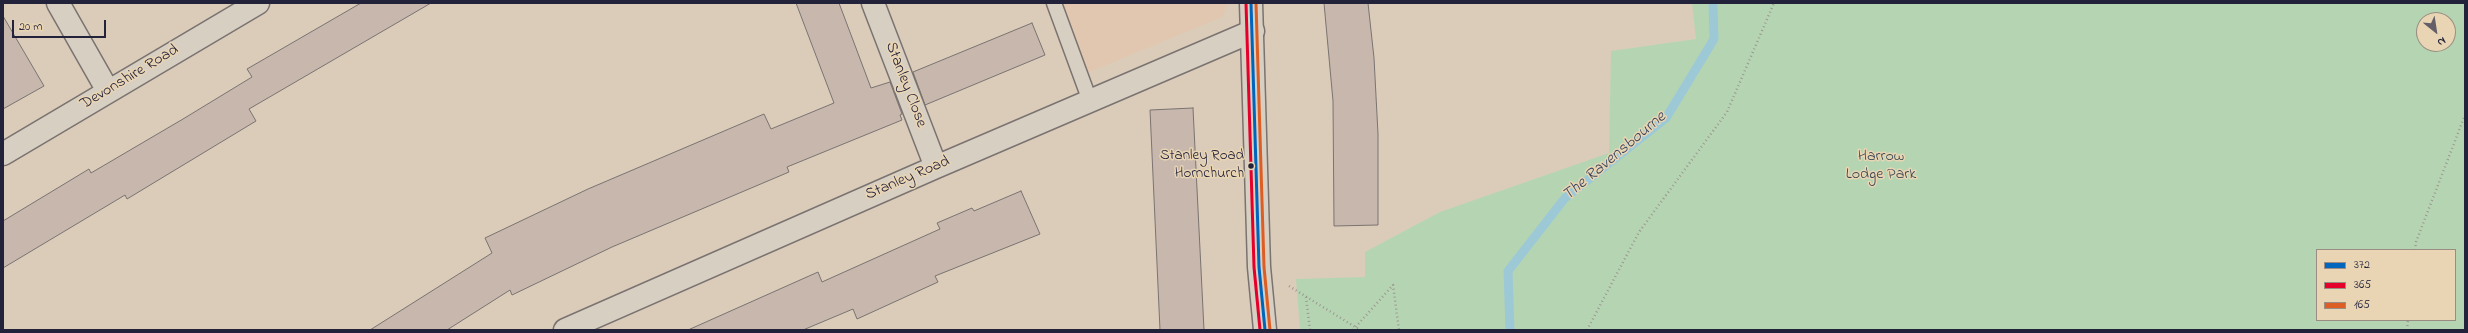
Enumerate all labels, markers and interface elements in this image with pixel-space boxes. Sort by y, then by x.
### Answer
scale bar [14,12,108,38]
north arrow [2416,12,2456,52]
text: 20 m [19,18,42,36]
text: N [2434,33,2449,50]
street label: Stanley Close [880,40,930,130]
street label: Devonshire Road [78,41,182,115]
water label: The Ravensbourne [1559,108,1671,206]
park label: Harrow Lodge Park [1846,147,1916,185]
place label: Stanley Road Hornchurch [1160,148,1244,183]
street label: Stanley Road [863,153,953,205]
marker: Stanley Road Hornchurch [1246,161,1256,171]
legend [2316,249,2456,321]
text: 372 [2354,256,2370,274]
text: 365 [2354,276,2371,294]
text: 165 [2354,296,2370,314]

